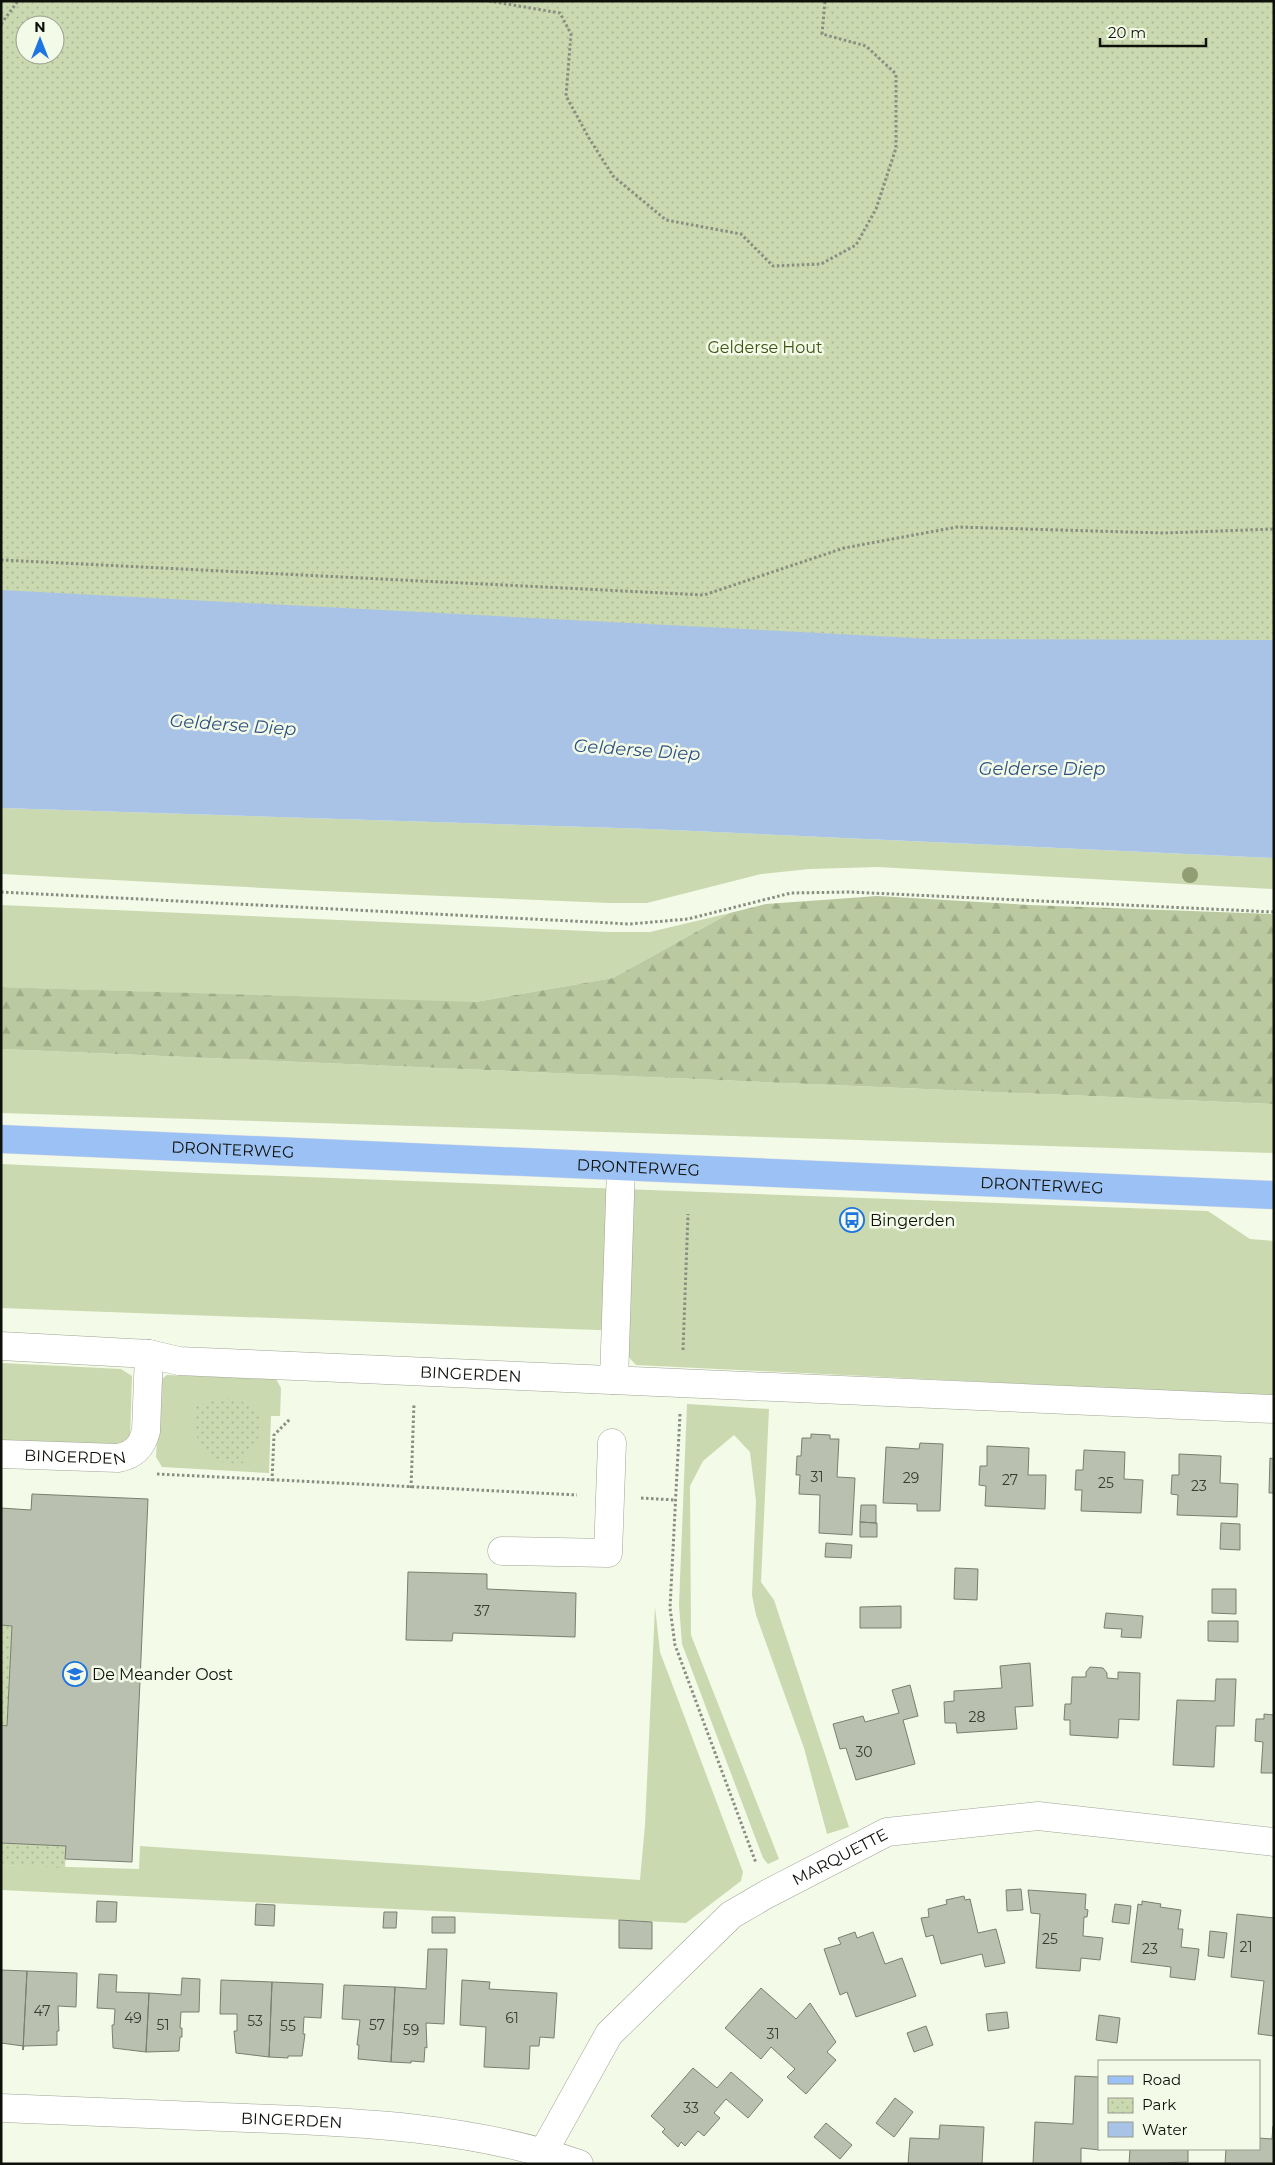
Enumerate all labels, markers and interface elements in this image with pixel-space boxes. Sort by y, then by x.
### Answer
north arrow [15,15,65,65]
scale bar [1100,15,1206,47]
text: N [34,18,46,36]
text: 20 m [1108,23,1146,42]
park label: Gelderse Hout [707,338,823,357]
water label: Gelderse Diep [169,710,297,740]
water label: Gelderse Diep [573,735,701,765]
water label: Gelderse Diep [978,758,1106,780]
street label: DRONTERWEG [171,1137,295,1161]
street label: DRONTERWEG [576,1155,700,1179]
street label: DRONTERWEG [980,1173,1104,1197]
bus stop icon: Bingerden [839,1207,865,1233]
place label: Bingerden [870,1211,955,1230]
street label: BINGERDEN [420,1362,522,1386]
street label: BINGERDEN [24,1445,128,1468]
house number: 31 [811,1468,823,1486]
house number: 29 [903,1469,919,1487]
house number: 27 [1002,1471,1018,1489]
house number: 25 [1098,1474,1114,1492]
house number: 23 [1191,1477,1207,1495]
house number: 37 [474,1602,490,1620]
school or university icon: De Meander Oost [62,1661,88,1687]
place label: De Meander Oost [92,1665,233,1684]
house number: 28 [969,1708,986,1726]
house number: 30 [855,1743,873,1761]
street label: MARQUETTE [789,1824,891,1889]
house number: 25 [1042,1930,1058,1948]
house number: 21 [1239,1938,1253,1956]
house number: 23 [1142,1940,1158,1958]
house number: 47 [34,2002,50,2020]
house number: 49 [124,2009,142,2027]
house number: 61 [505,2009,519,2027]
house number: 53 [247,2012,263,2030]
house number: 51 [157,2016,169,2034]
house number: 57 [369,2016,385,2034]
house number: 55 [280,2017,296,2035]
house number: 59 [403,2021,419,2039]
house number: 31 [767,2025,779,2043]
legend [1098,2060,1260,2150]
text: Road [1142,2070,1181,2089]
text: Park [1142,2095,1176,2114]
house number: 33 [683,2099,699,2117]
street label: BINGERDEN [241,2108,343,2132]
text: Water [1142,2120,1188,2139]

